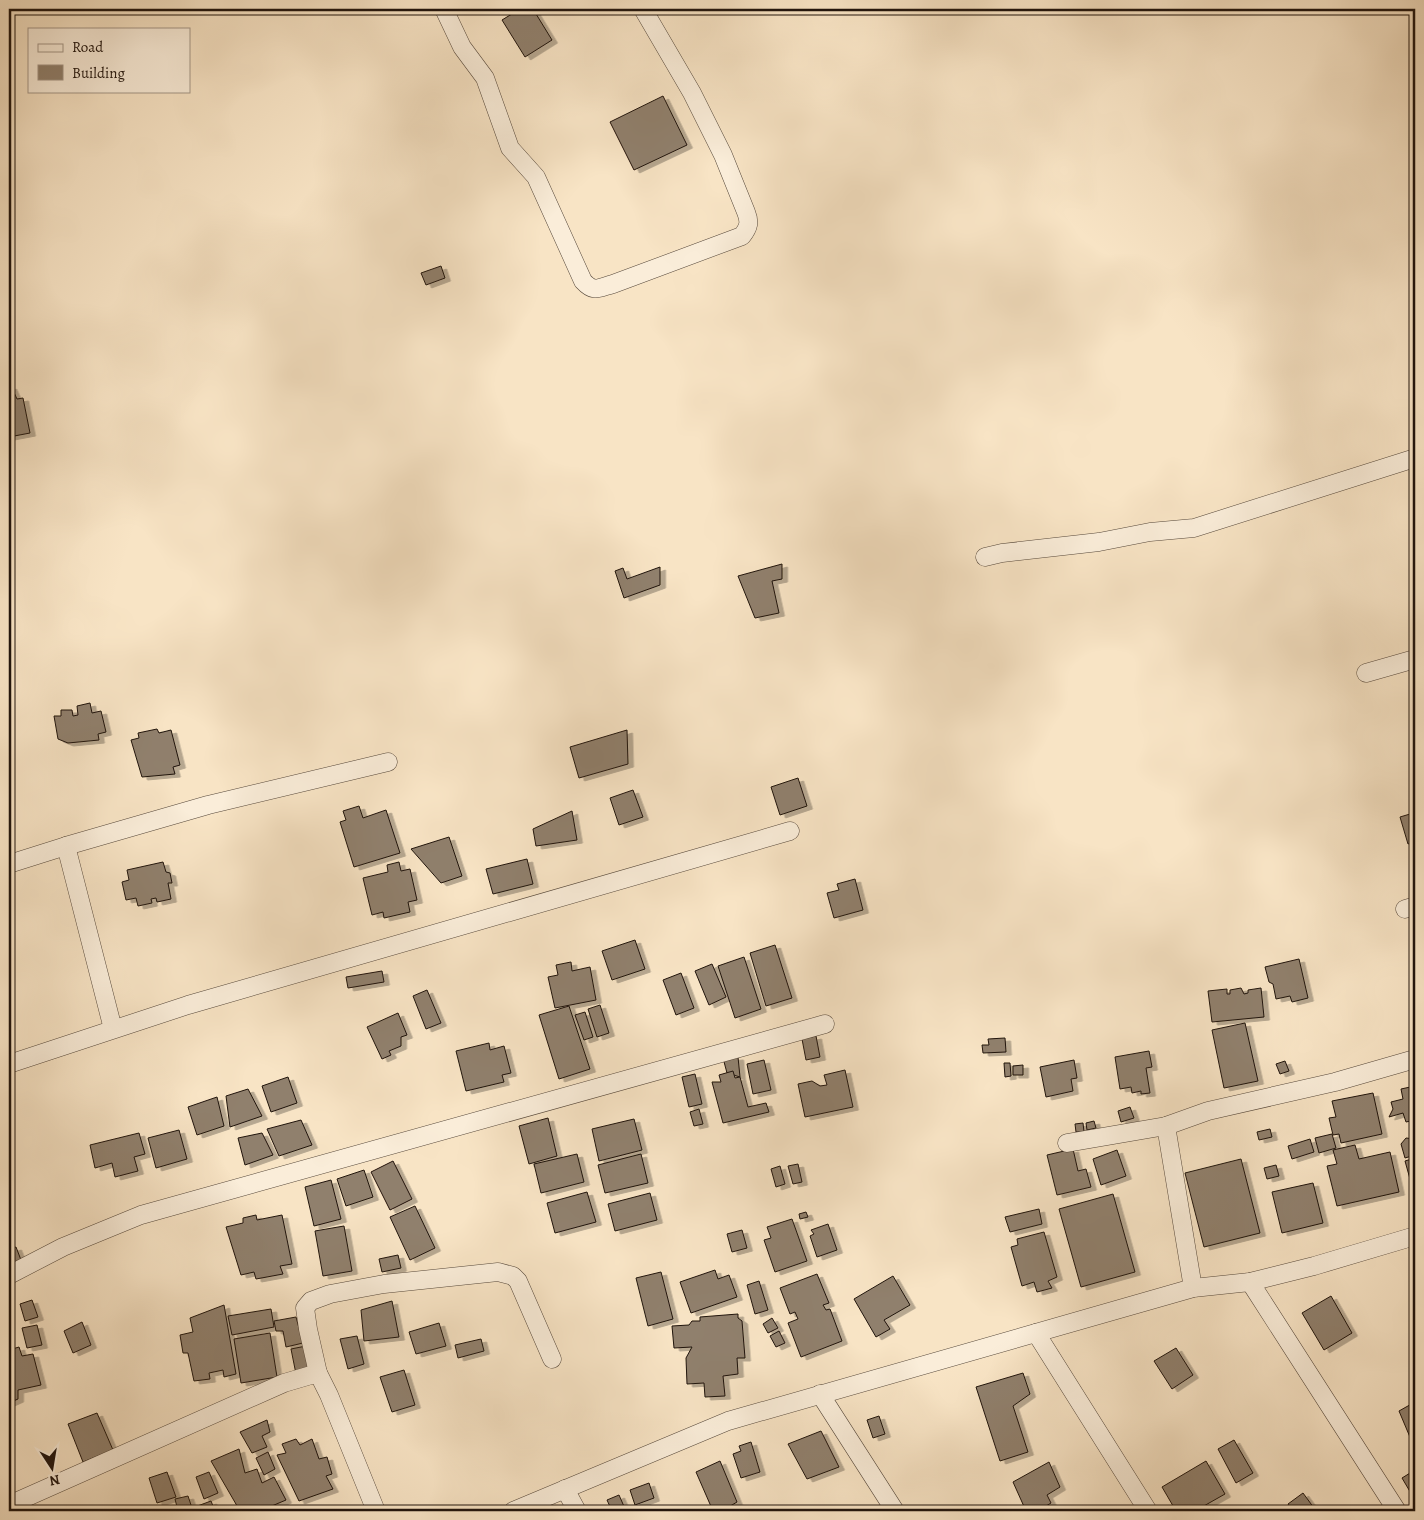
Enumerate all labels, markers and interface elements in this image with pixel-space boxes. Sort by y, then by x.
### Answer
legend [28,28,190,92]
text: Road [72,37,104,57]
text: Building [72,63,125,83]
north arrow [28,1442,78,1492]
text: N [48,1470,62,1491]

